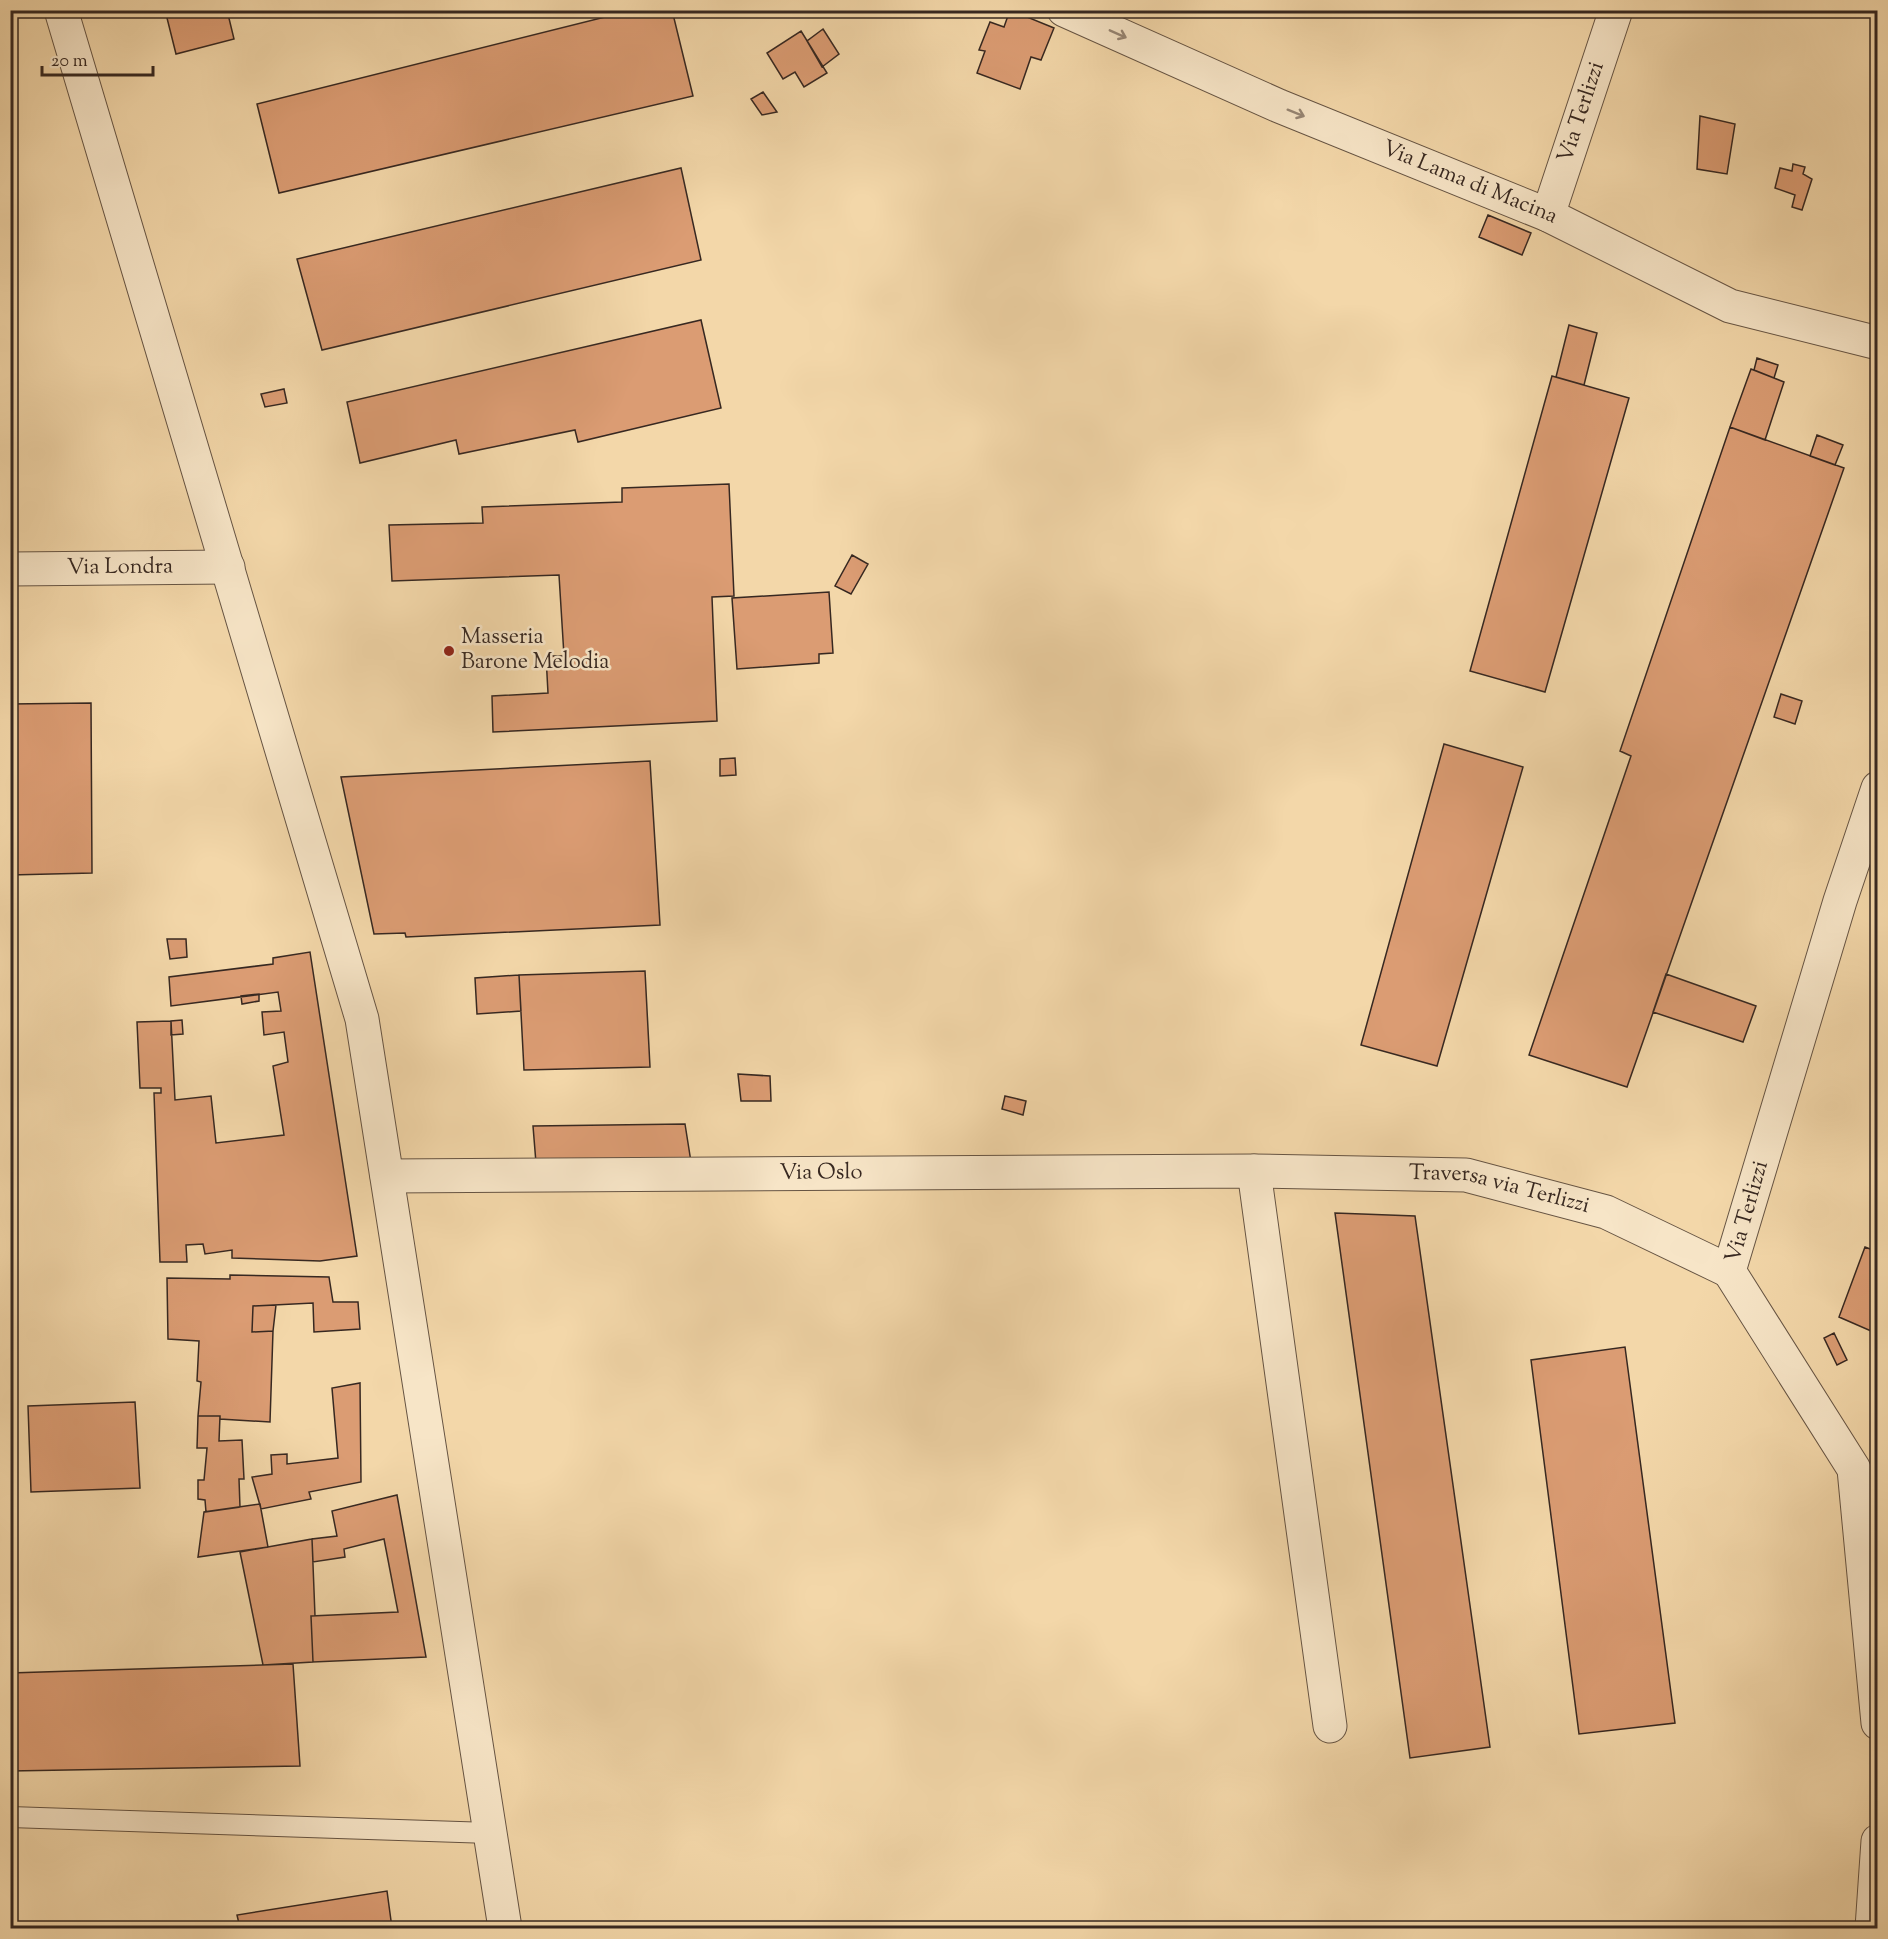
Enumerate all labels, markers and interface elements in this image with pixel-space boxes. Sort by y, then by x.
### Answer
one-way arrow [1108,29,1126,41]
scale bar [42,39,153,77]
text: 20 m [51,49,88,75]
street label: Via Terlizzi [1550,58,1614,167]
one-way arrow [1286,108,1305,119]
street label: Via Lama di Macina [1377,133,1563,233]
street label: Via Londra [67,552,173,584]
place label: Masseria Barone Melodia [461,622,610,679]
marker: Masseria Barone Melodia [442,644,456,658]
street label: Via Oslo [779,1157,863,1190]
street label: Via Terlizzi [1718,1157,1778,1267]
street label: Traversa via Terlizzi [1408,1158,1593,1223]

